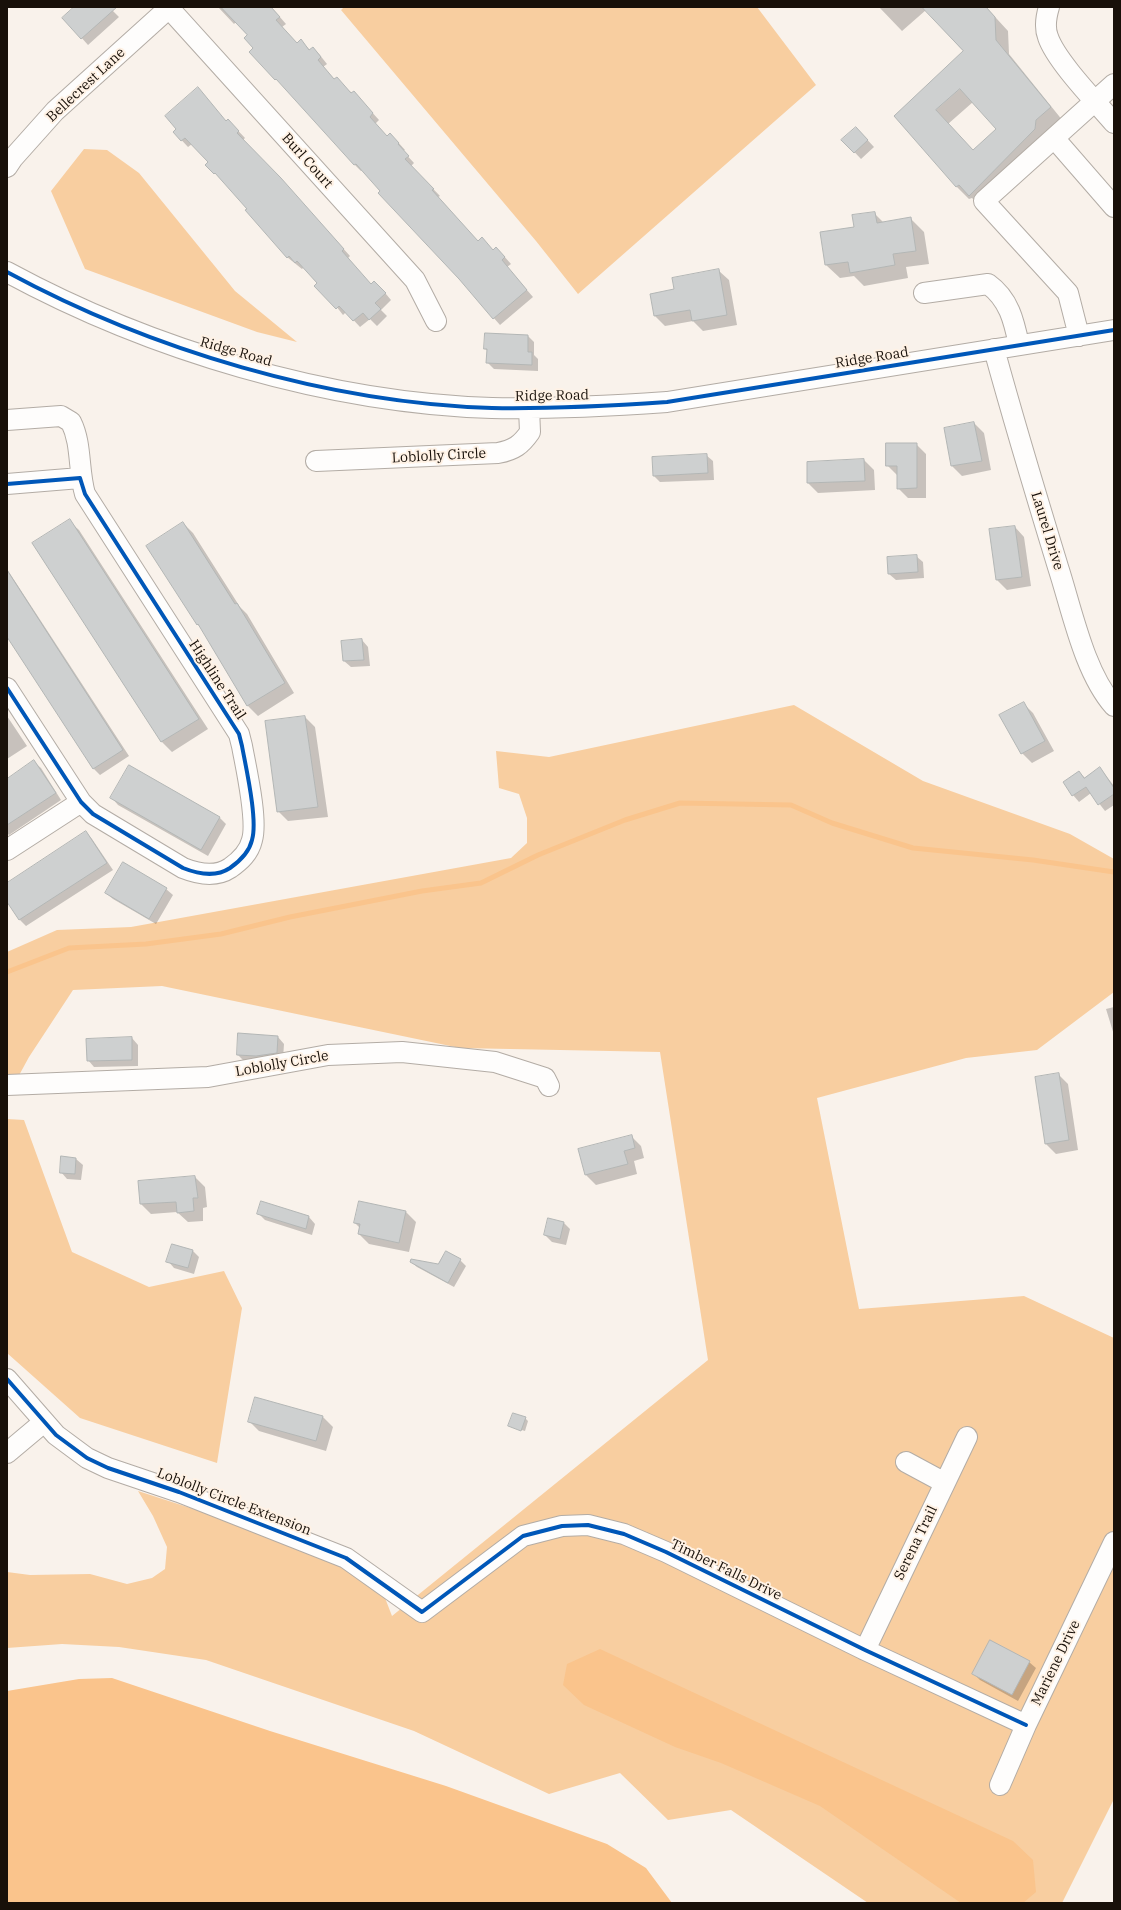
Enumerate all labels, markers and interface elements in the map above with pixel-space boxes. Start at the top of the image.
street label: Bellecrest Lane [43,44,129,126]
street label: Burl Court [278,130,336,192]
street label: Ridge Road [198,334,274,370]
street label: Ridge Road [834,344,910,372]
street label: Ridge Road [515,387,589,405]
street label: Loblolly Circle [391,445,487,467]
street label: Laurel Drive [1027,490,1067,572]
street label: Highline Trail [185,637,249,723]
street label: Loblolly Circle [234,1048,330,1080]
street label: Loblolly Circle Extension [154,1465,314,1539]
street label: Serena Trail [891,1503,941,1583]
street label: Timber Falls Drive [667,1536,785,1604]
street label: Mariene Drive [1028,1618,1084,1708]

